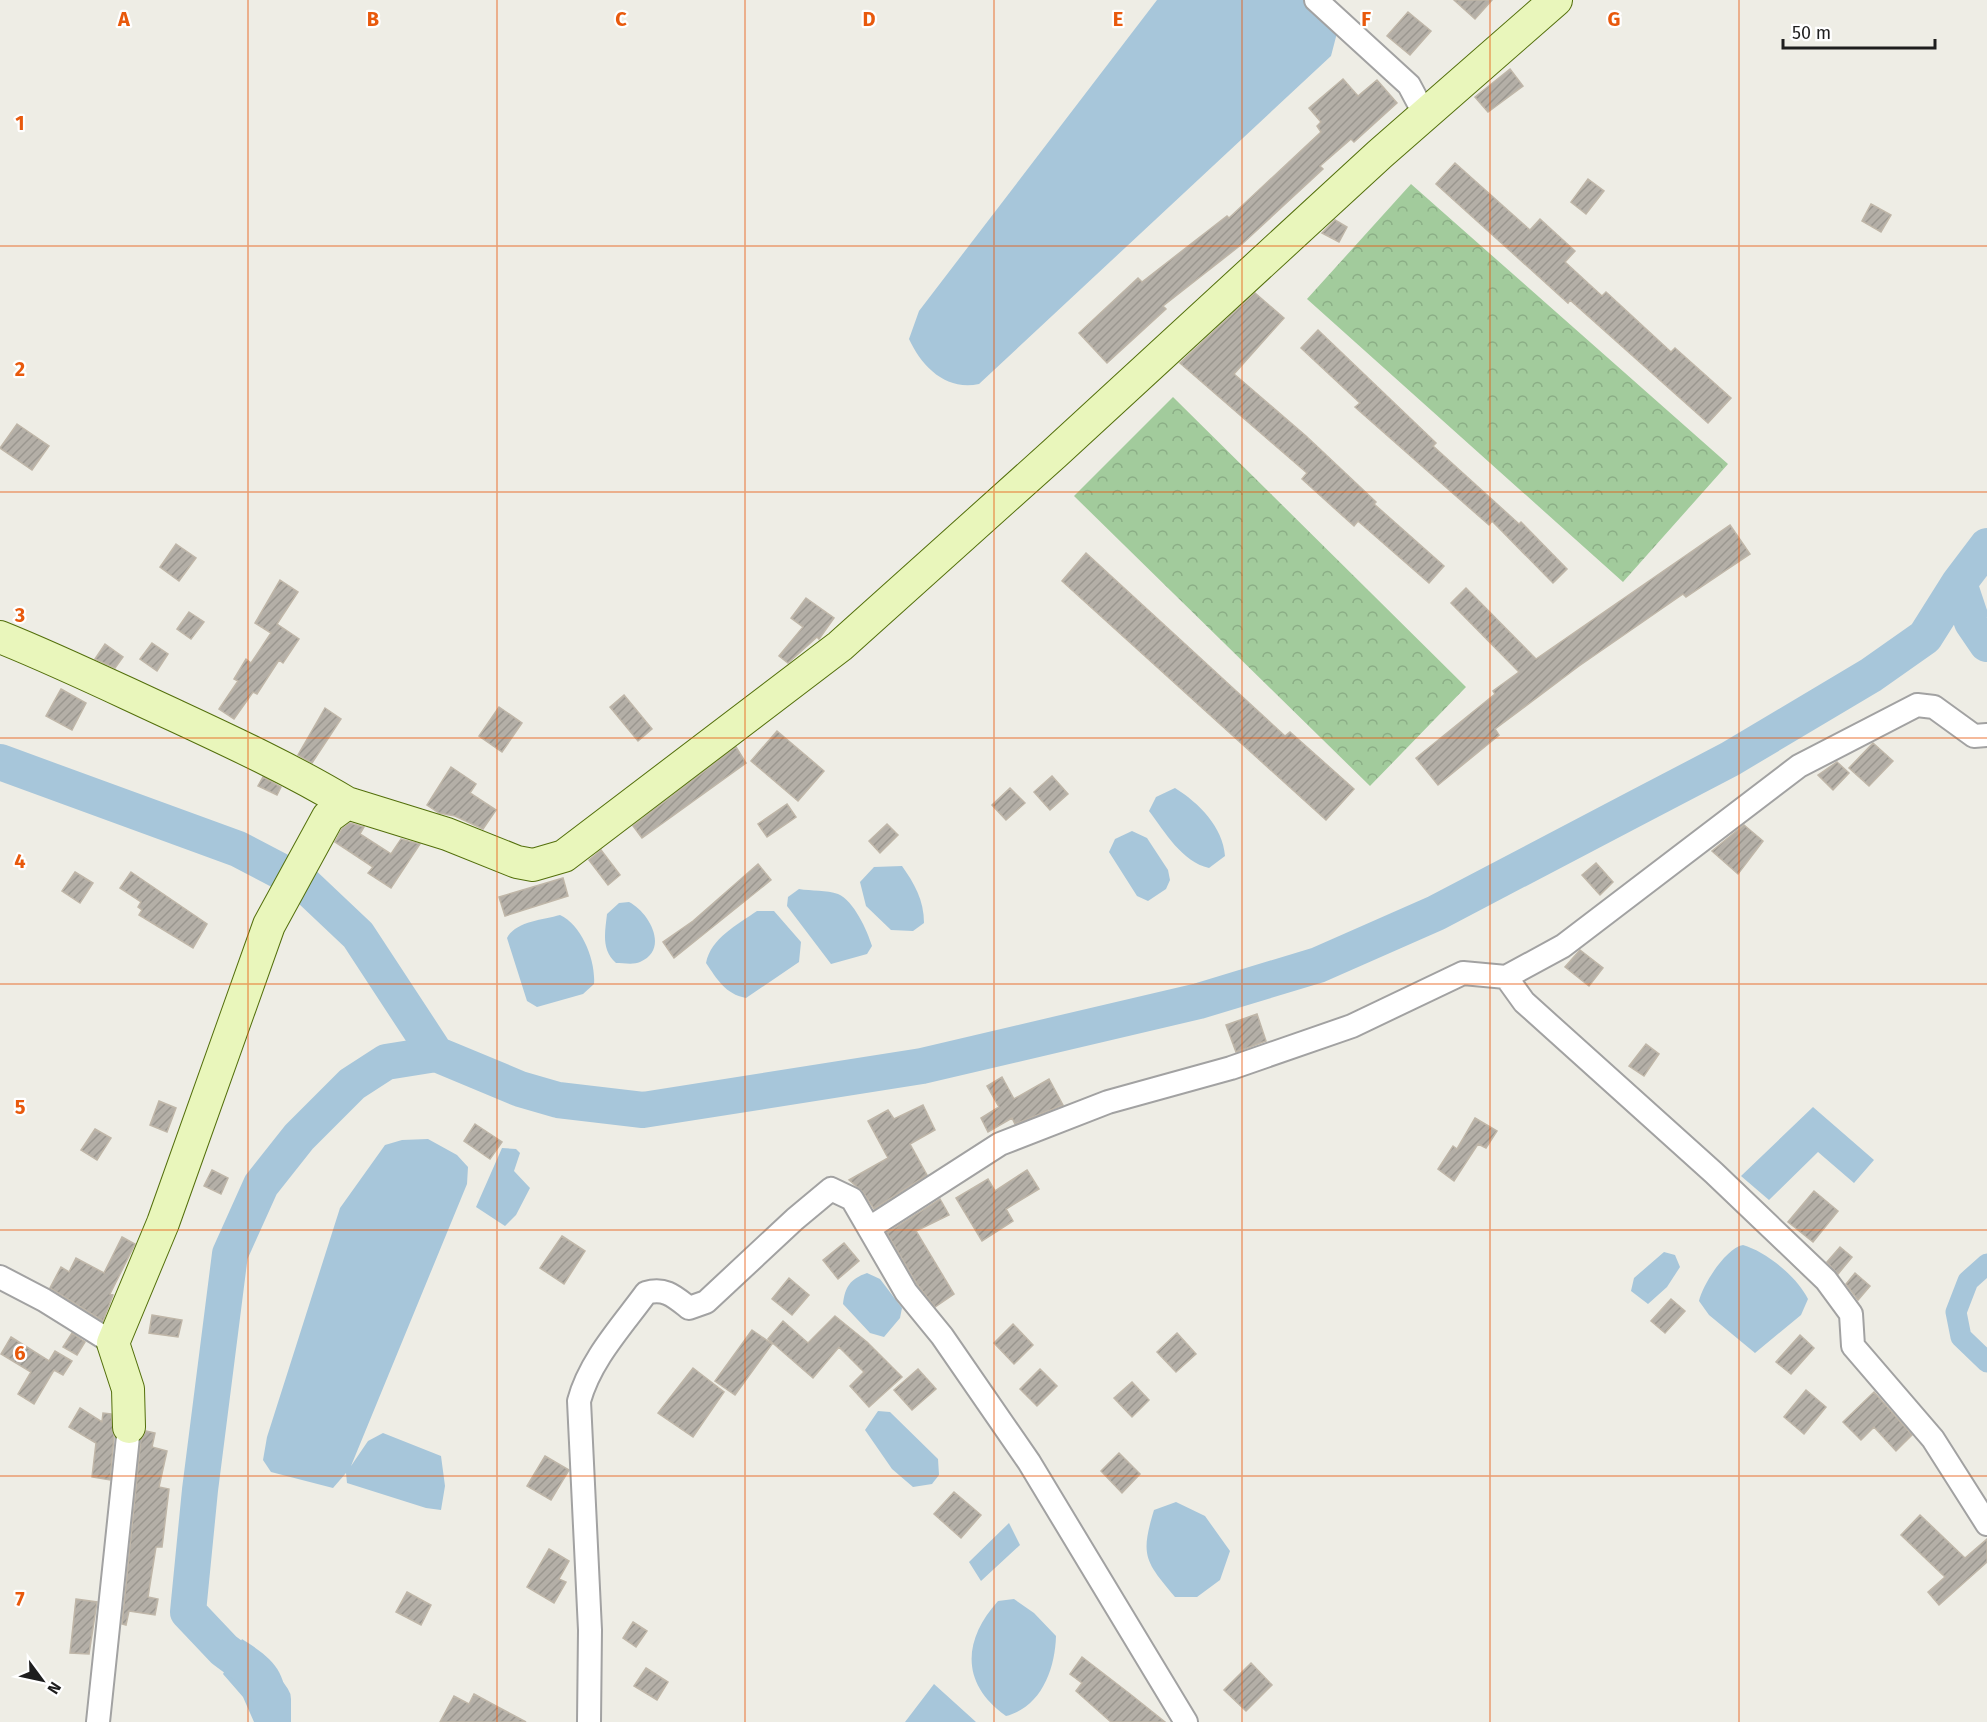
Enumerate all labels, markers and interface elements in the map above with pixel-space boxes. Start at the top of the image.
text: A [117,7,131,31]
text: B [367,7,379,31]
text: C [615,7,627,31]
text: D [862,7,876,31]
text: E [1113,7,1123,31]
text: F [1361,7,1371,31]
text: G [1608,7,1620,31]
scale bar [1783,12,1934,50]
text: 50 m [1792,22,1831,44]
text: 1 [15,111,25,135]
text: 2 [15,357,25,381]
text: 3 [14,603,25,627]
text: 4 [14,849,26,873]
text: 5 [15,1095,26,1119]
text: 6 [14,1341,26,1365]
text: 7 [15,1587,25,1611]
north arrow [12,1650,72,1710]
text: N [43,1678,65,1698]

